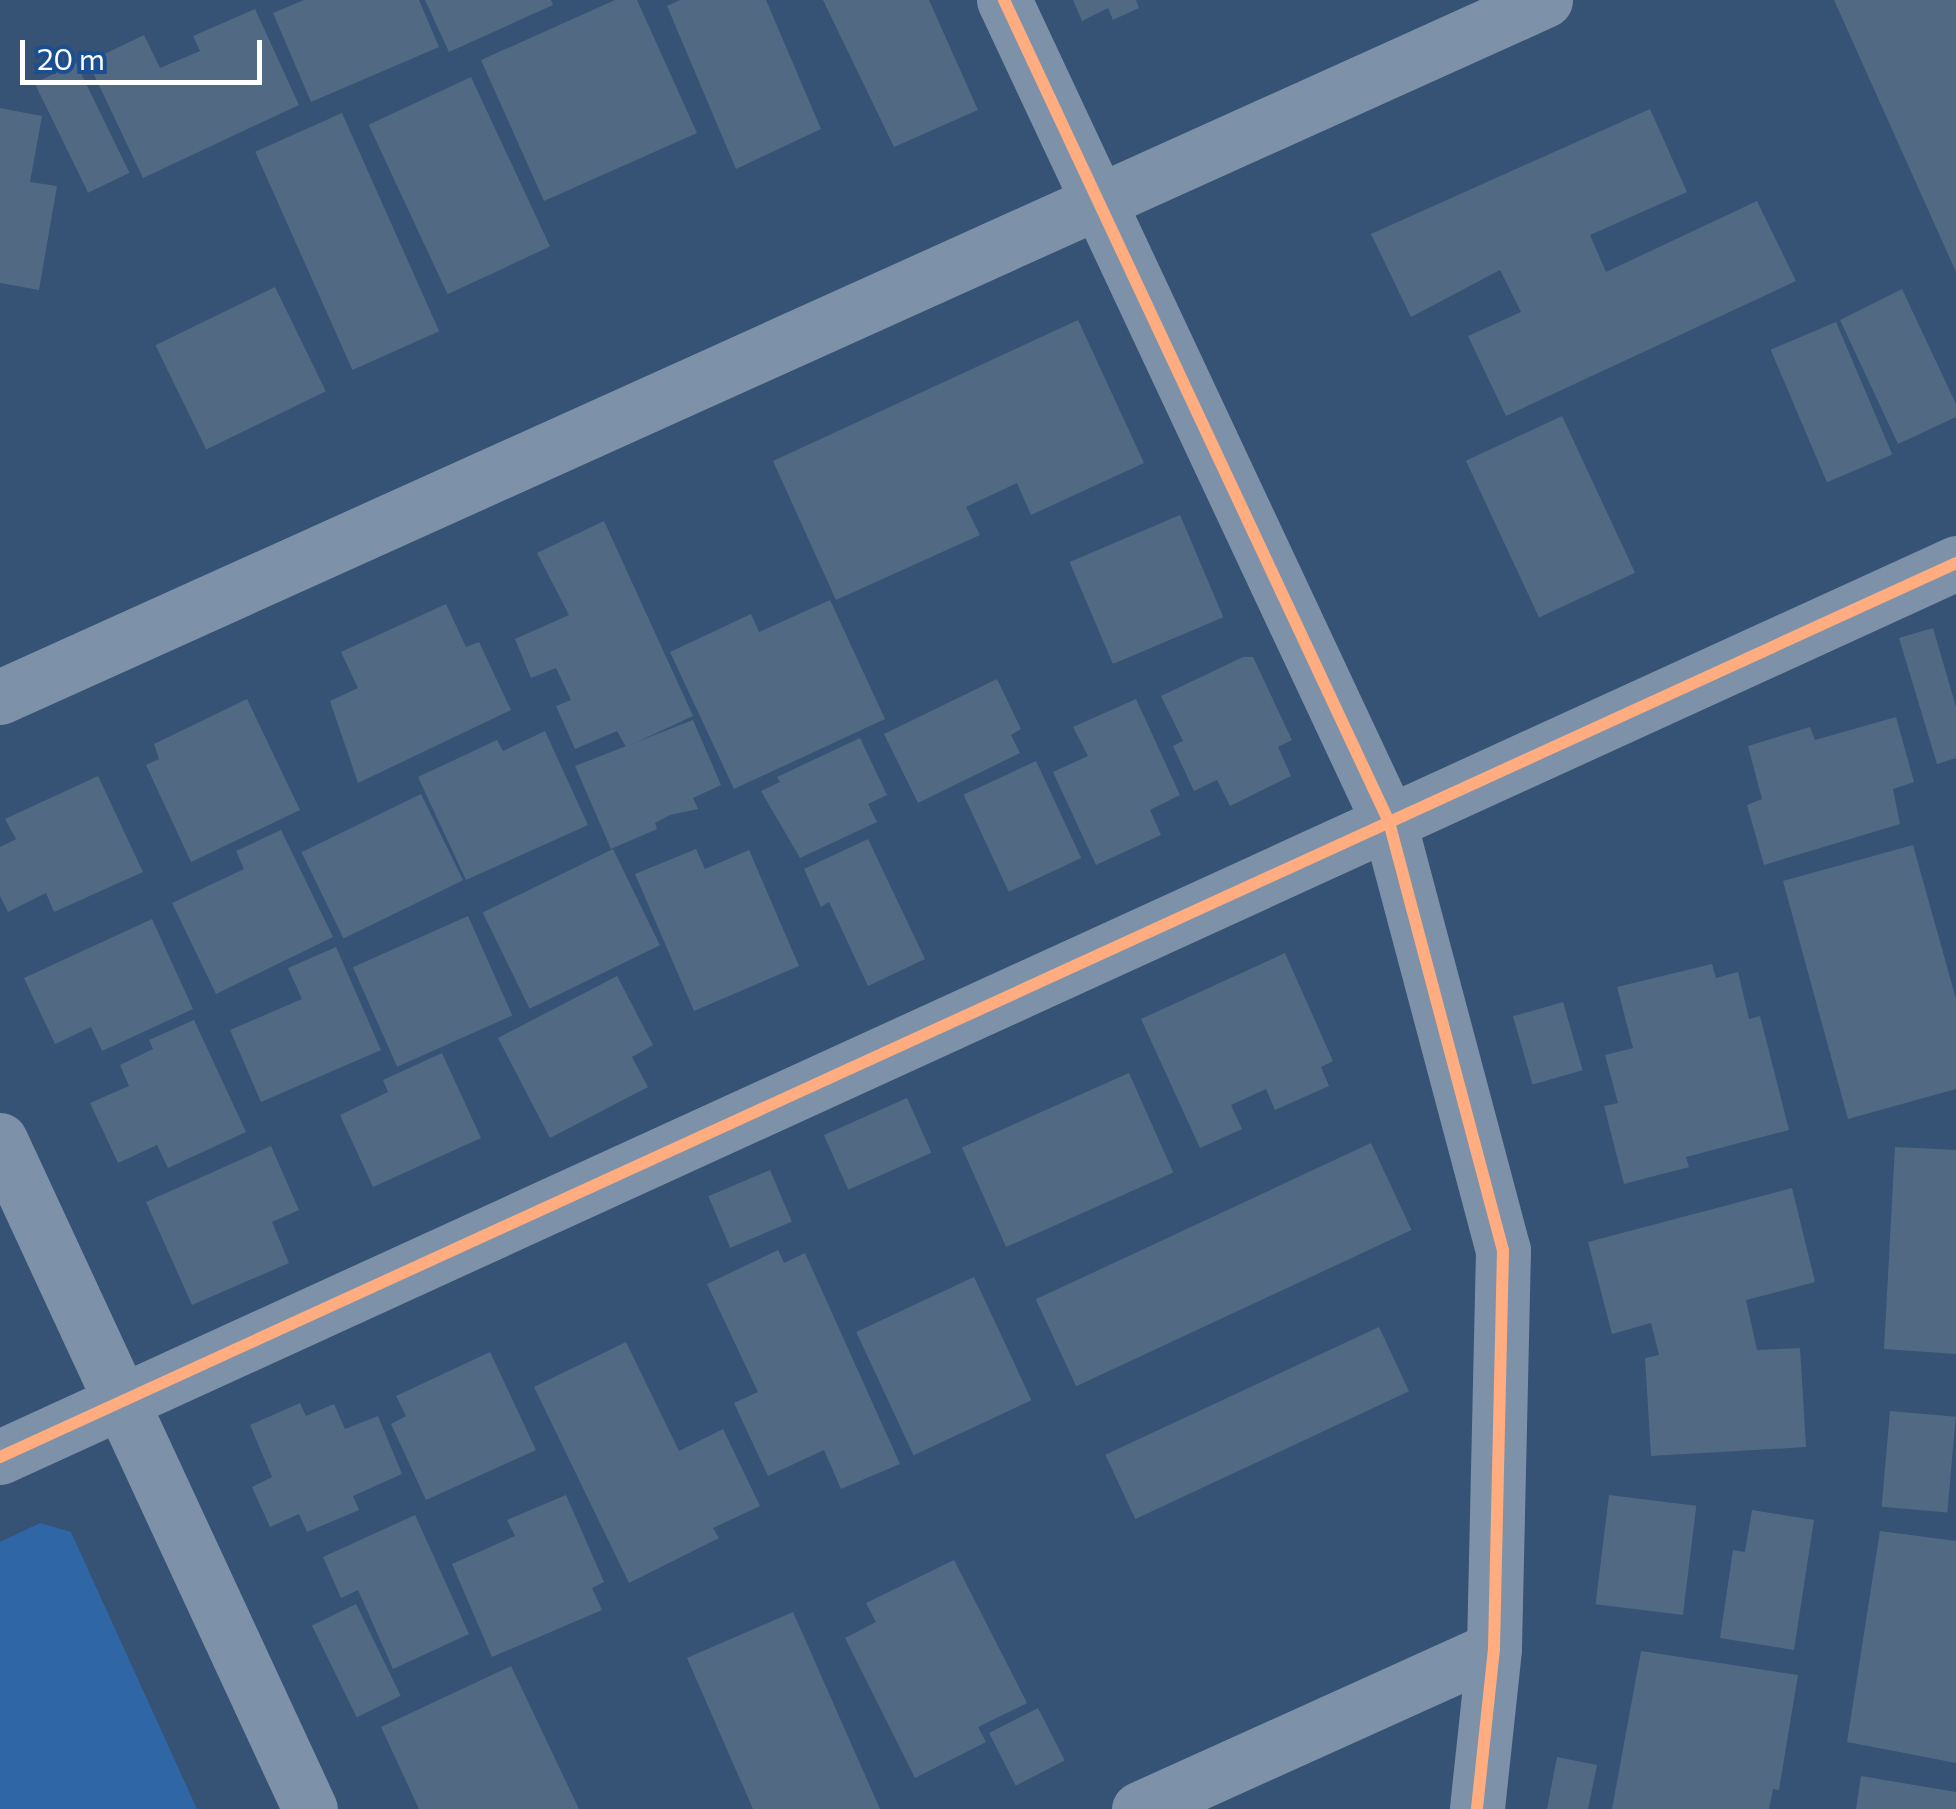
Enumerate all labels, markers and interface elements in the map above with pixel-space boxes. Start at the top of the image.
scale bar [25,20,268,82]
text: 20 m [37,39,105,76]

